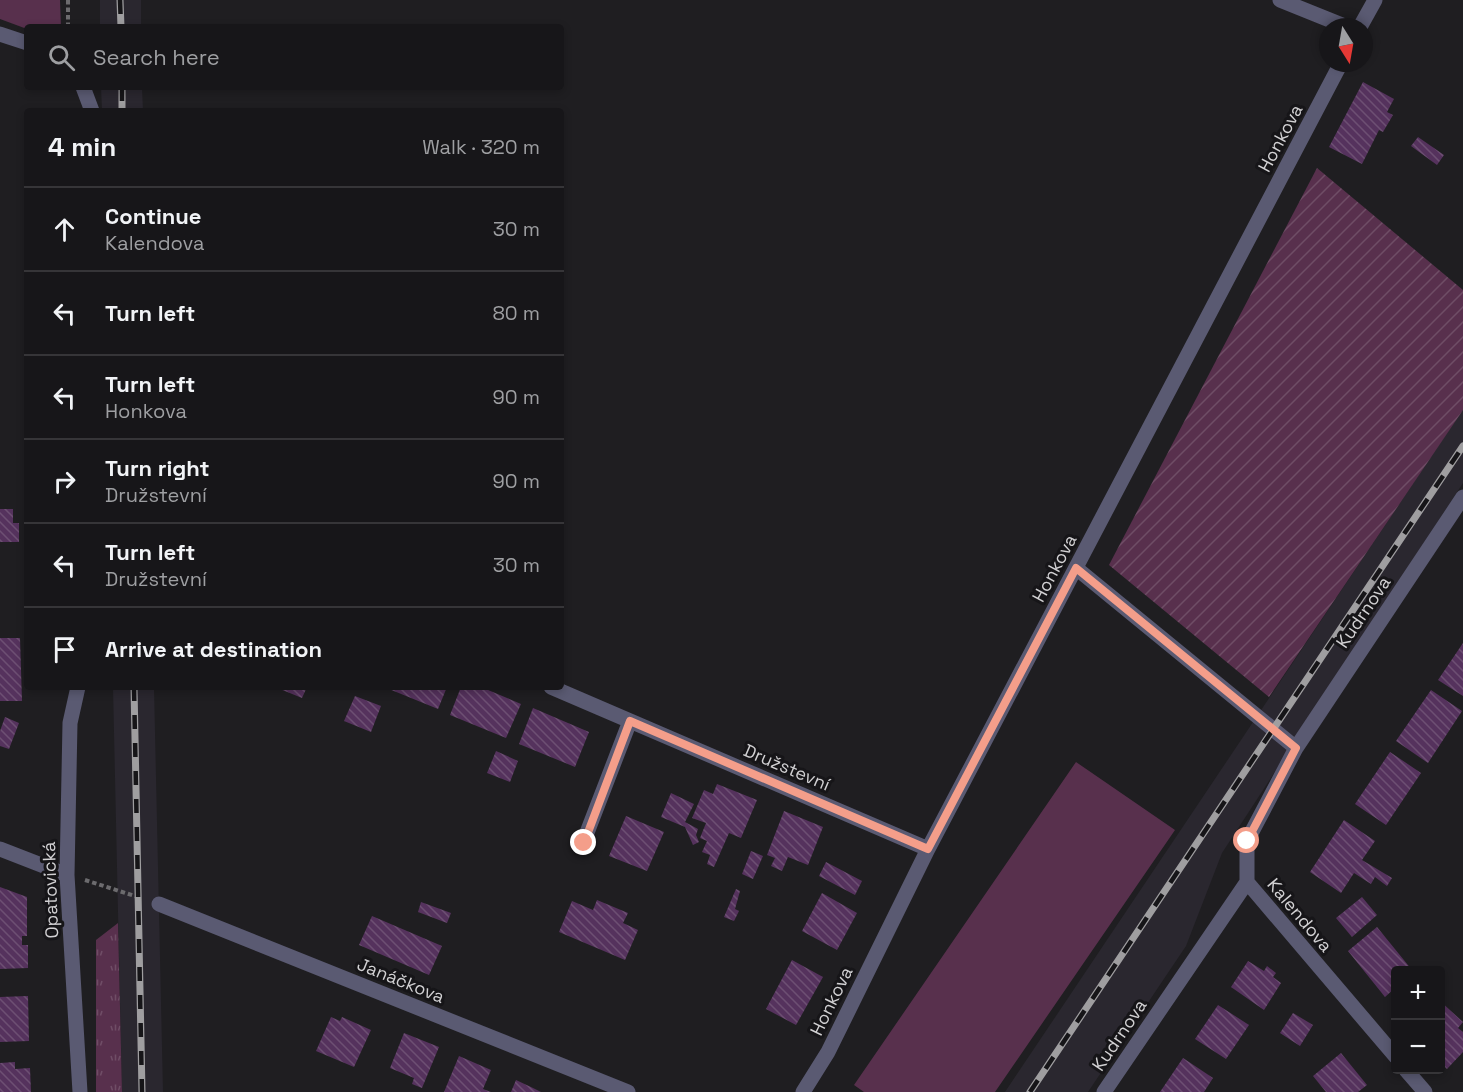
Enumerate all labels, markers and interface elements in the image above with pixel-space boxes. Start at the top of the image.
north arrow [1319,18,1373,72]
search box [24,24,564,90]
icon: search [45,41,78,74]
text: Search here [93,43,220,71]
street label: Honkova [1253,100,1307,176]
text: 4 min [48,130,116,164]
text: Walk · 320 m [422,134,540,160]
text: Continue [105,202,201,230]
icon: ahead [48,213,81,246]
text: 30 m [493,216,540,242]
text: Kalendova [105,230,205,256]
icon: left [48,297,81,330]
text: Turn left [105,299,195,327]
text: 80 m [492,300,540,326]
text: Turn left [105,370,195,398]
icon: left [48,381,81,414]
text: 90 m [493,384,540,410]
text: Honkova [105,398,187,424]
text: Turn right [105,454,210,482]
icon: right [48,465,81,498]
text: 90 m [493,468,540,494]
text: Družstevní [105,482,207,508]
street label: Honkova [1027,530,1081,606]
text: Turn left [105,538,195,566]
icon: left [48,549,81,582]
text: 30 m [493,552,540,578]
text: Družstevní [105,566,207,592]
street label: Kudrnova [1331,572,1395,652]
icon: arrive [48,633,81,666]
text: Arrive at destination [105,635,322,663]
street label: Družstevní [740,738,834,796]
route start [1233,827,1259,853]
route end [570,829,596,855]
street label: Opatovická [37,841,63,939]
street label: Kalendova [1262,873,1338,957]
street label: Janáčkova [354,952,448,1008]
street label: Honkova [805,963,857,1039]
map controls [1391,966,1445,1074]
button: + [1391,966,1445,1020]
street label: Kudrnova [1087,995,1151,1075]
button: − [1391,1020,1445,1074]

